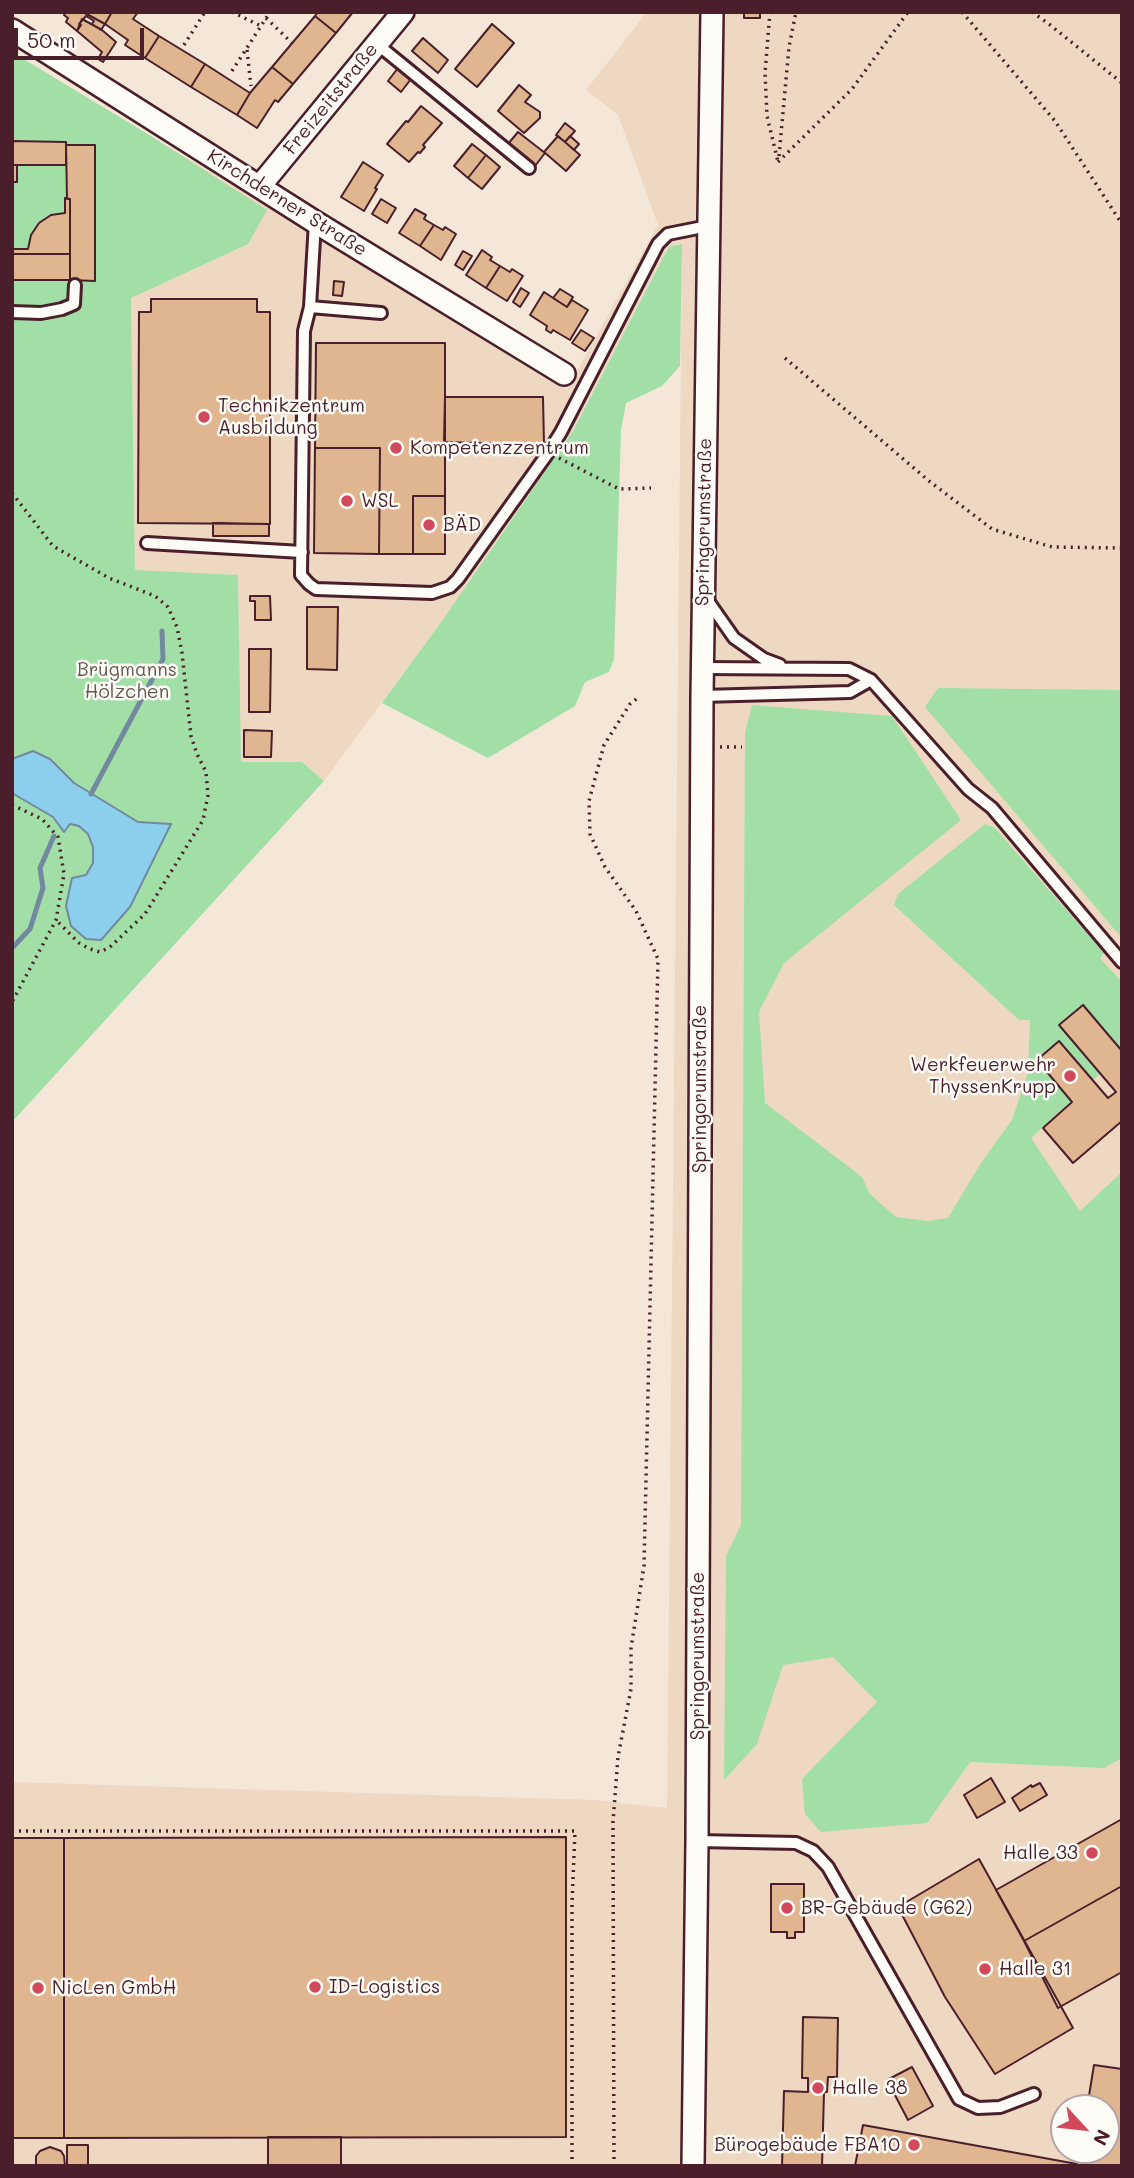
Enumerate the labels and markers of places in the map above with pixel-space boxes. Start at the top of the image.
place label: Technikzentrum Ausbildung [218,395,365,439]
marker: Technikzentrum Ausbildung [196,409,212,425]
place label: Kompetenzzentrum [410,437,589,459]
marker: Kompetenzzentrum [388,440,404,456]
place label: WSL [361,490,398,512]
marker: WSL [339,493,355,509]
place label: BÄD [443,514,481,536]
marker: BÄD [421,517,437,533]
place label: Werkfeuerwehr ThyssenKrupp [910,1054,1056,1098]
marker: Werkfeuerwehr ThyssenKrupp [1062,1068,1078,1084]
place label: Halle 33 [1003,1842,1078,1864]
marker: Halle 33 [1084,1845,1100,1861]
place label: BR-Gebäude (G62) [801,1897,972,1919]
marker: BR-Gebäude (G62) [779,1900,795,1916]
place label: Halle 31 [999,1958,1071,1980]
marker: Halle 31 [977,1961,993,1977]
place label: ID-Logistics [329,1976,440,1998]
place label: NicLen GmbH [52,1977,176,1999]
marker: ID-Logistics [307,1979,323,1995]
marker: NicLen GmbH [30,1980,46,1996]
place label: Halle 38 [832,2077,907,2099]
marker: Halle 38 [810,2080,826,2096]
place label: Bürogebäude FBA10 [714,2134,900,2156]
marker: Bürogebäude FBA10 [906,2137,922,2153]

